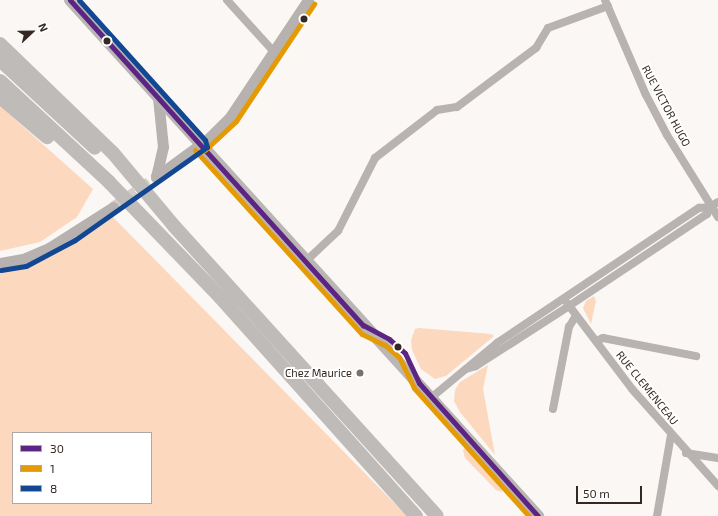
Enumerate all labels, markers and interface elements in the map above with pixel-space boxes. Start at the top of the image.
north arrow [12,12,52,52]
unlabelled marker [299,14,309,24]
text: N [36,21,51,33]
unlabelled marker [102,36,112,46]
street label: RUE VICTOR HUGO [639,63,693,149]
unlabelled marker [393,342,403,352]
street label: RUE CLEMENCEAU [613,349,681,427]
place label: Chez Maurice [285,366,352,380]
marker: Chez Maurice [355,368,365,378]
legend [12,432,152,504]
text: 30 [50,441,64,455]
text: 1 [50,461,55,475]
scale bar [578,478,644,504]
text: 8 [50,481,57,495]
text: 50 m [583,486,610,500]

